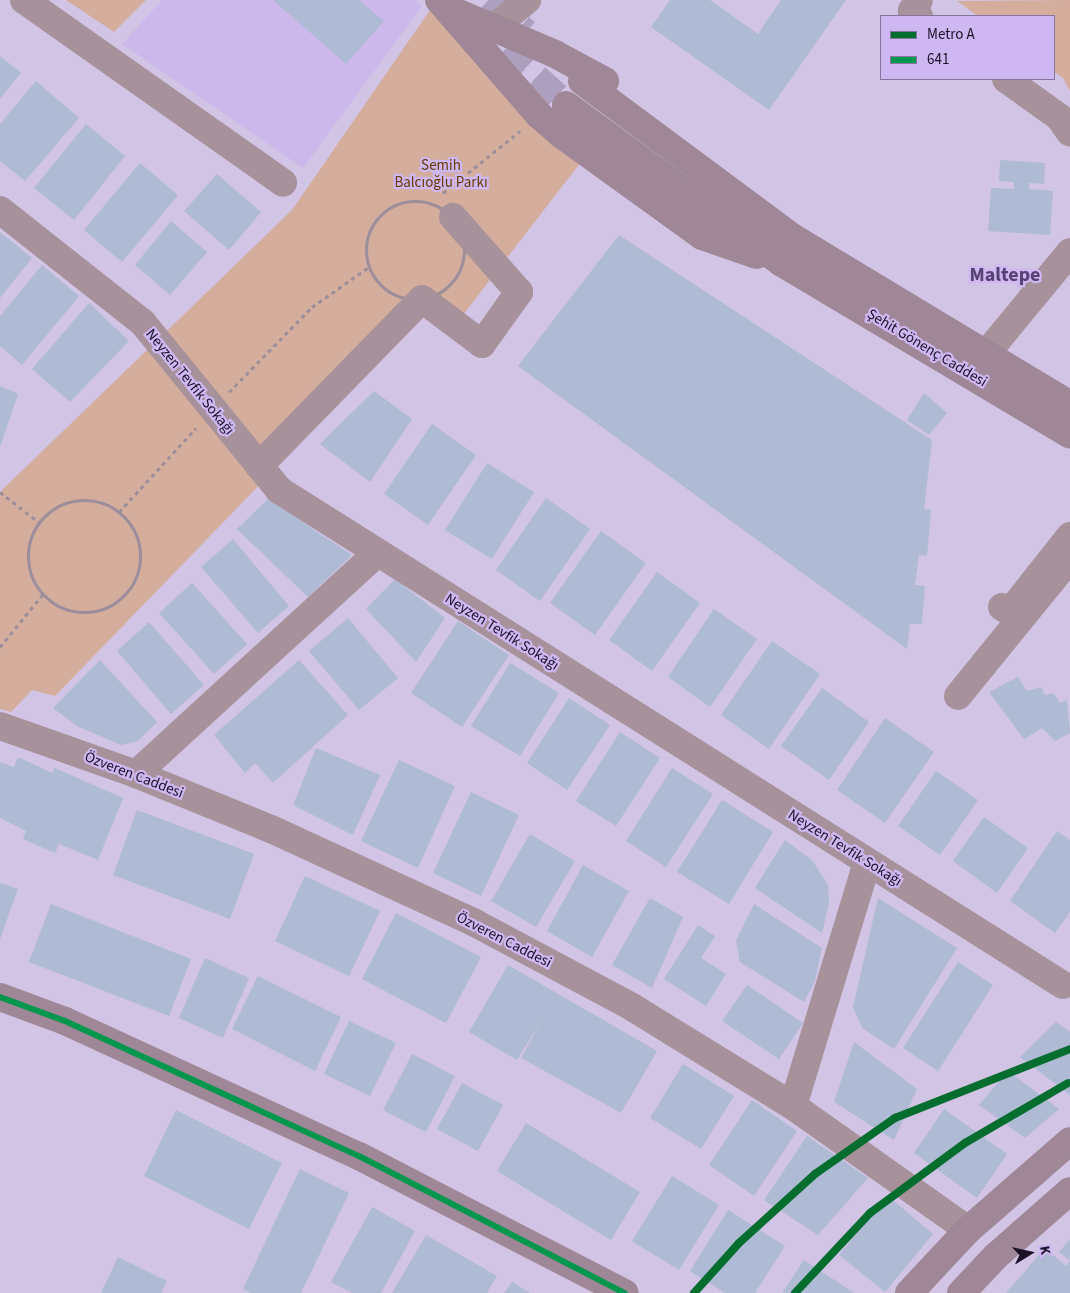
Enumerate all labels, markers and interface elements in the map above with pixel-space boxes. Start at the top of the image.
legend [880,15,1055,80]
text: Metro A [927,24,975,45]
text: 641 [927,49,949,70]
park label: Semih Balcıoğlu Parkı [394,156,488,191]
district label: Maltepe [970,263,1040,287]
street label: Şehit Gönenç Caddesi [864,305,990,391]
street label: Neyzen Tevfik Sokağı [142,325,238,439]
street label: Neyzen Tevfik Sokağı [442,590,562,674]
street label: Özveren Caddesi [82,748,186,802]
street label: Neyzen Tevfik Sokağı [785,806,905,890]
street label: Özveren Caddesi [453,908,555,972]
north arrow [1005,1228,1055,1278]
text: K [1034,1244,1055,1256]

